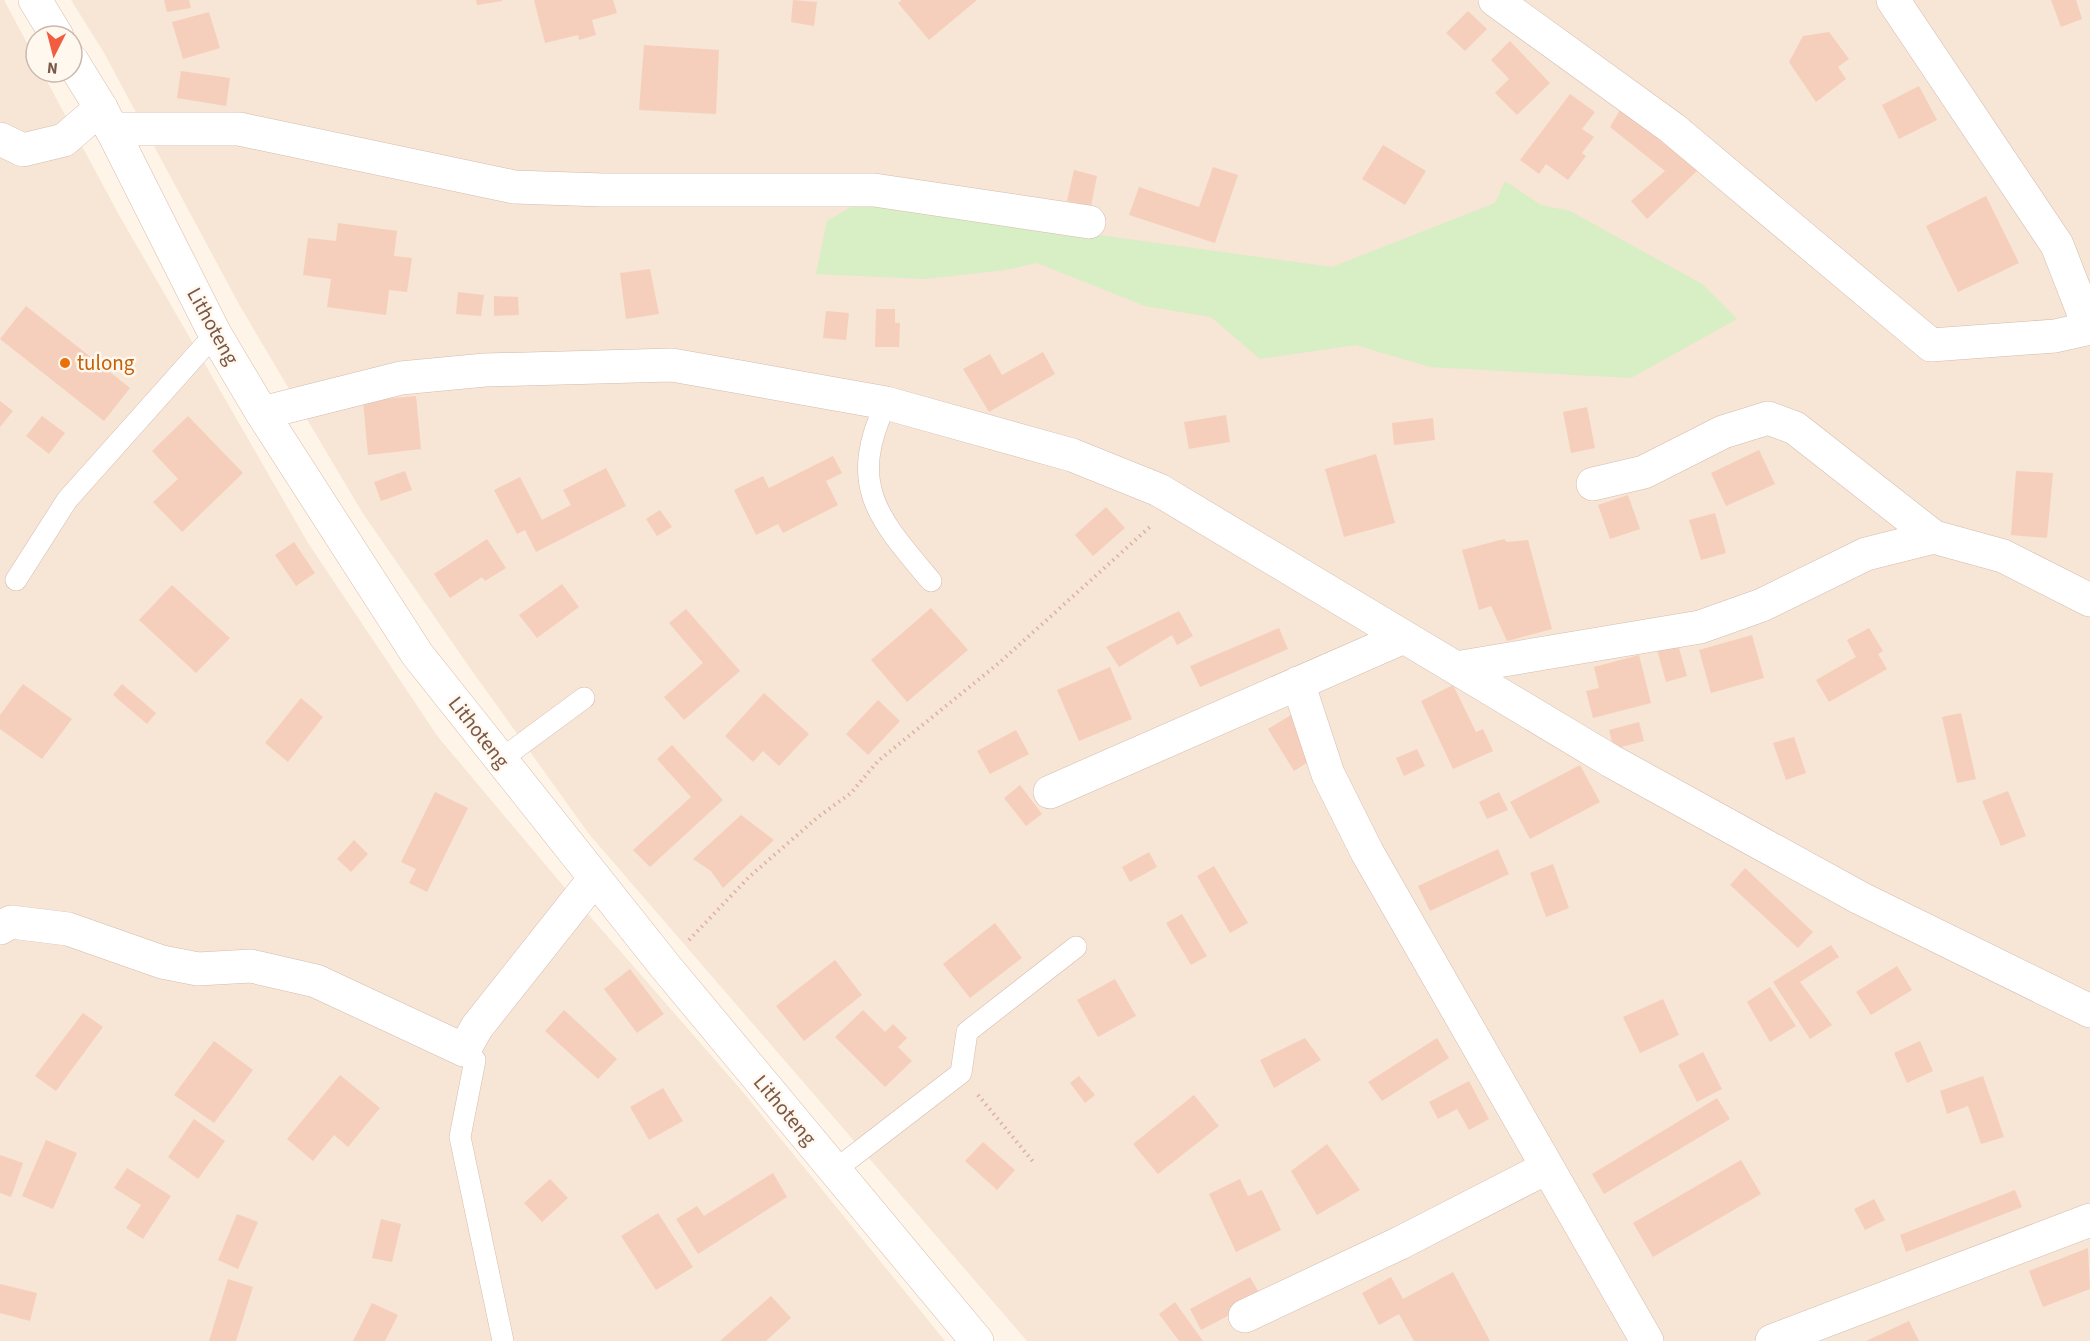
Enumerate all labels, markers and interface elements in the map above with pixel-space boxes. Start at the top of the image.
north arrow [24,24,84,84]
text: N [46,56,59,79]
street label: Lithoteng [179,282,247,370]
place label: tulong [77,348,135,378]
marker: tulong [58,356,72,370]
street label: Lithoteng [441,690,517,775]
street label: Lithoteng [746,1068,824,1152]

